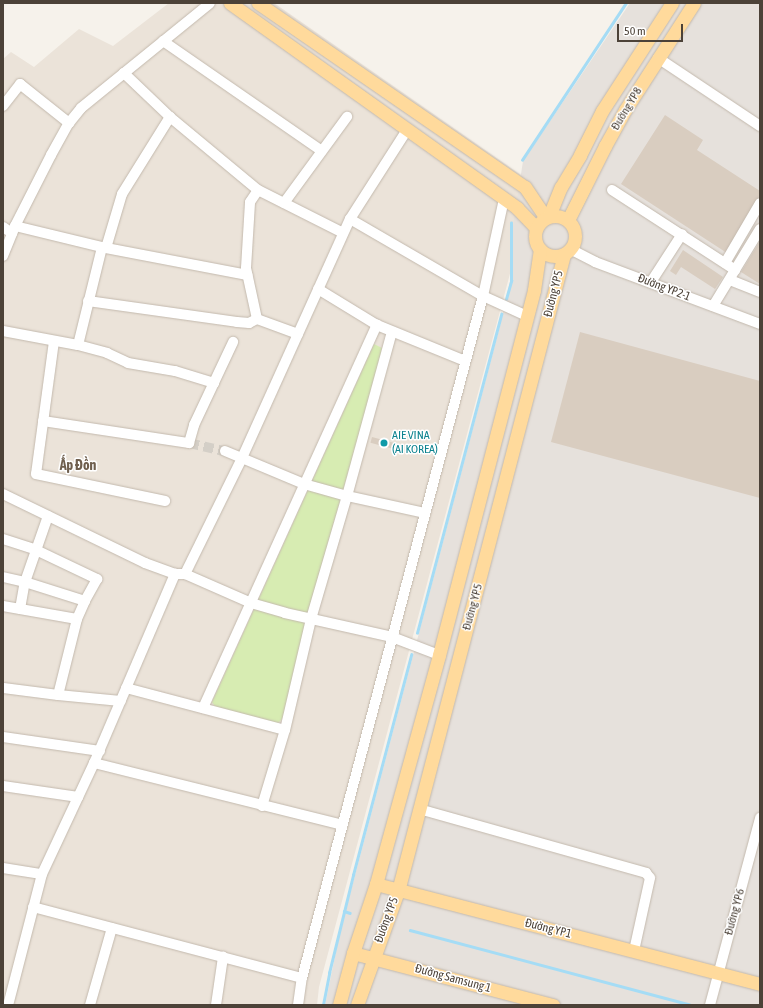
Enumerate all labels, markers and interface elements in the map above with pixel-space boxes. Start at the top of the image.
scale bar [619,16,685,42]
text: 50 m [624,24,646,38]
street label: Đường YP8 [609,85,645,133]
street label: Đường YP5 [541,269,567,319]
street label: Đường YP2-1 [635,271,693,305]
place label: AIE VINA (AI KOREA) [392,429,438,457]
marker: AIE VINA (AI KOREA) [379,438,389,448]
district label: Ấp Đồn [60,457,96,473]
street label: Đường YP5 [460,582,486,632]
street label: Đường YP6 [722,887,748,937]
street label: Đường YP5 [372,895,402,945]
street label: Đường YP1 [523,916,573,942]
street label: Đường Samsung 1 [413,962,493,996]

